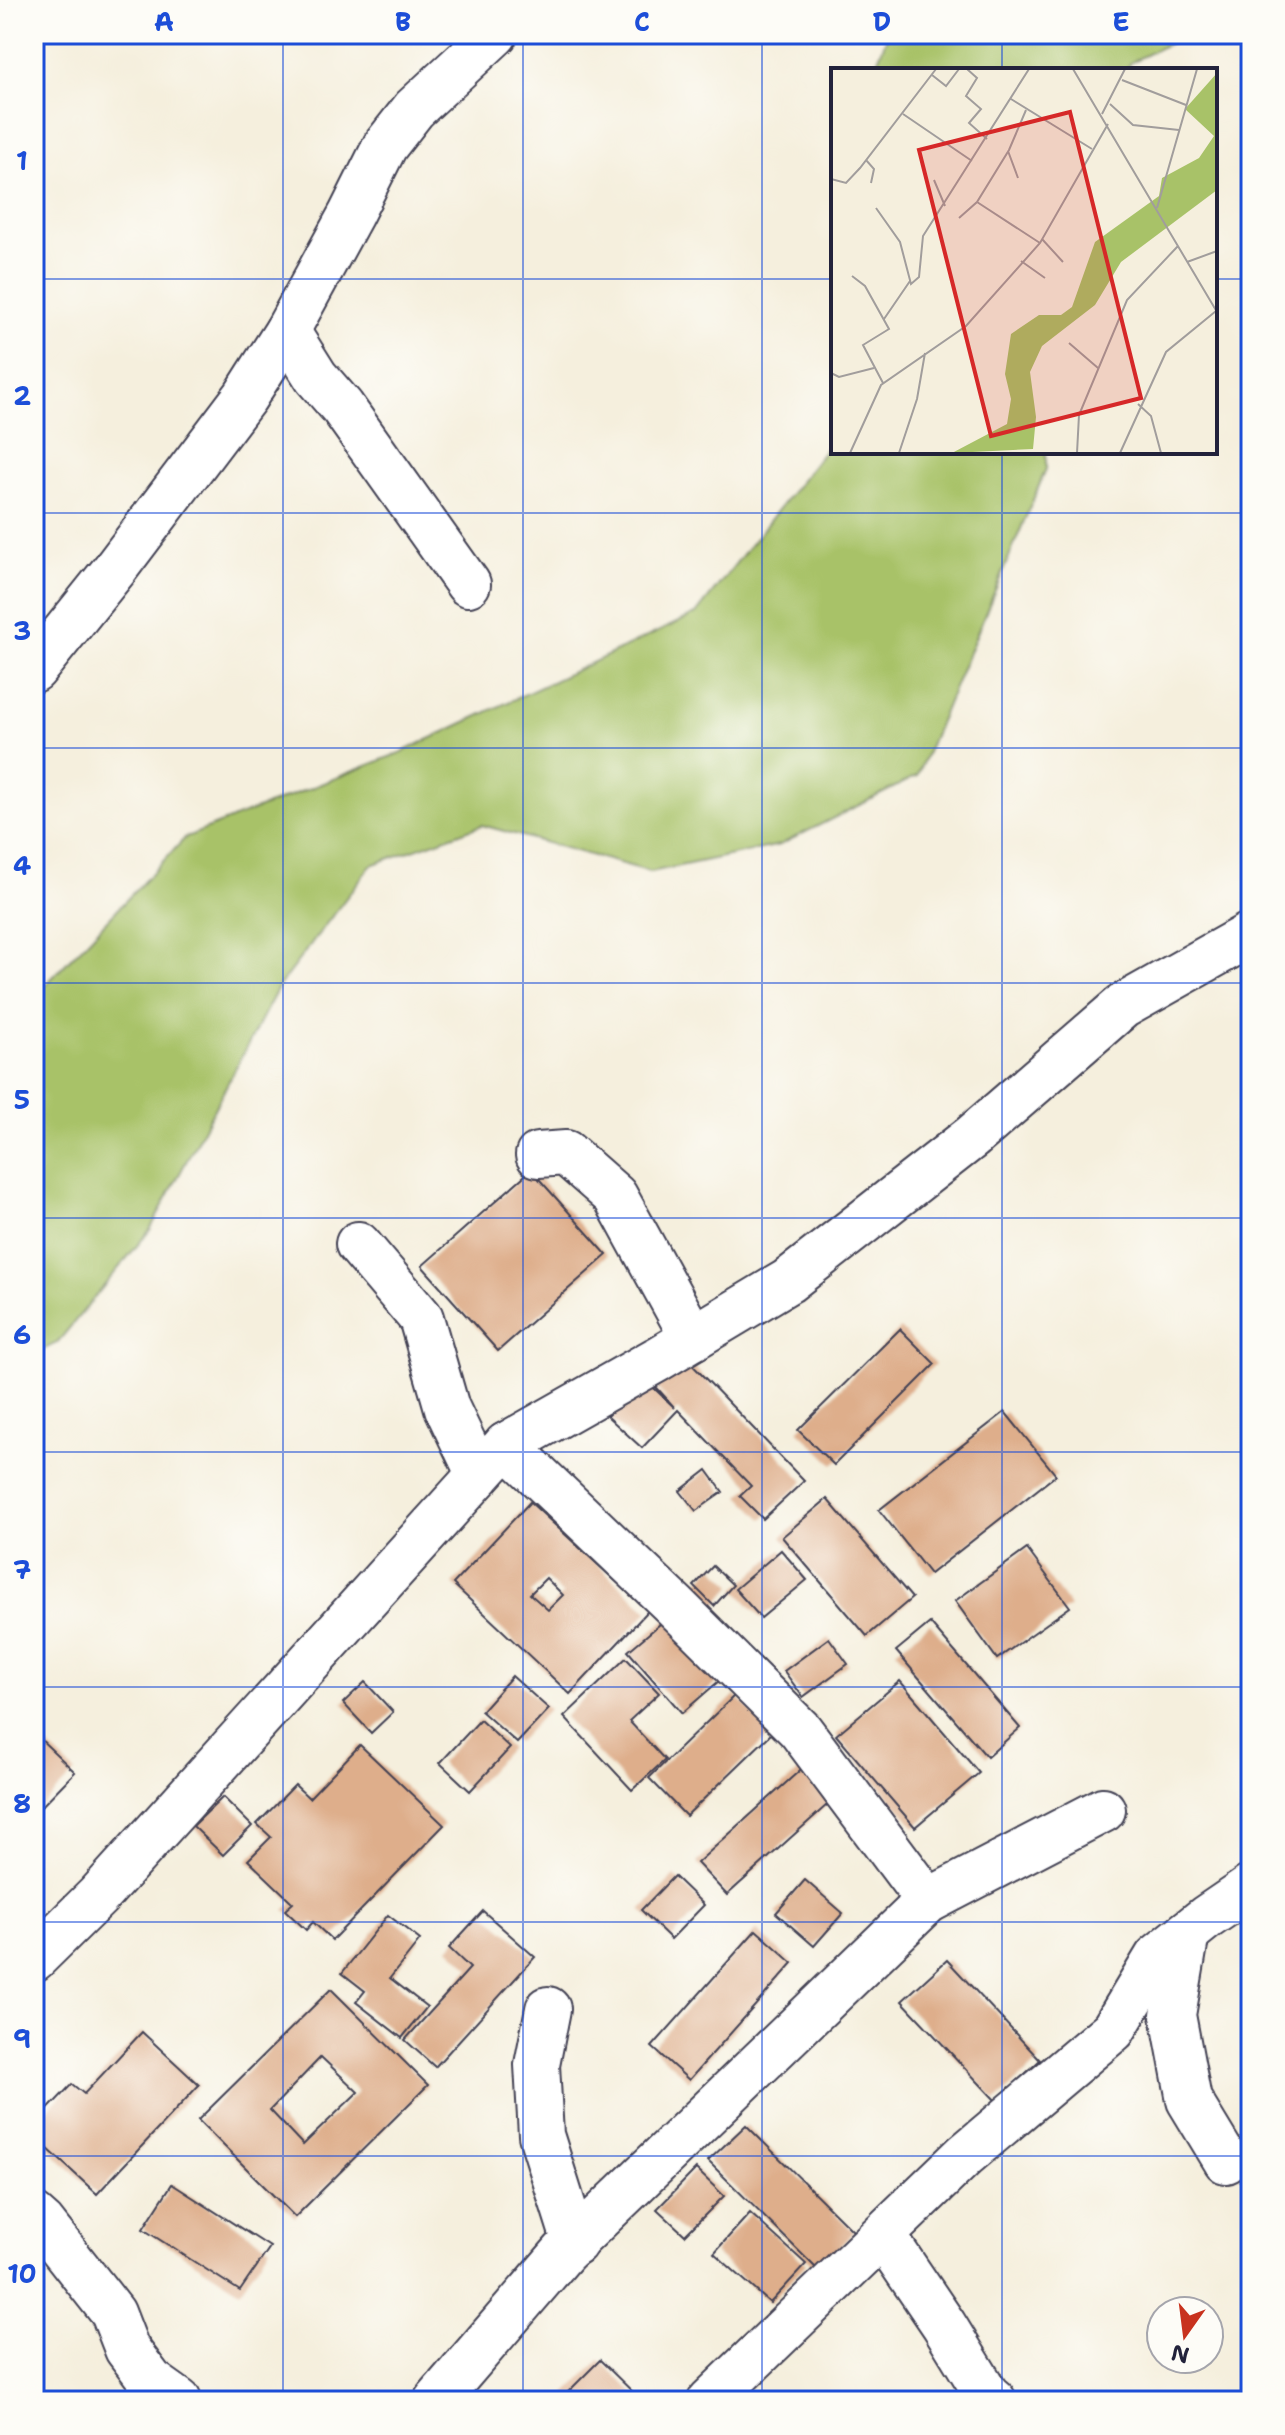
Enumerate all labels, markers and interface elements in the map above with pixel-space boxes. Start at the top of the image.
text: A [154,4,174,39]
text: B [395,4,411,39]
text: C [634,4,650,39]
text: D [873,4,891,39]
text: E [1112,4,1130,39]
inset map [831,68,1217,454]
text: 1 [16,143,28,178]
text: 2 [13,378,31,413]
text: 3 [13,613,31,648]
text: 4 [13,848,31,883]
text: 5 [14,1082,30,1117]
text: 6 [13,1317,31,1352]
text: 7 [13,1552,31,1587]
text: 8 [13,1786,31,1821]
text: 9 [13,2021,31,2056]
text: 10 [7,2256,37,2291]
north arrow [1145,2295,1225,2375]
text: N [1168,2338,1192,2370]

